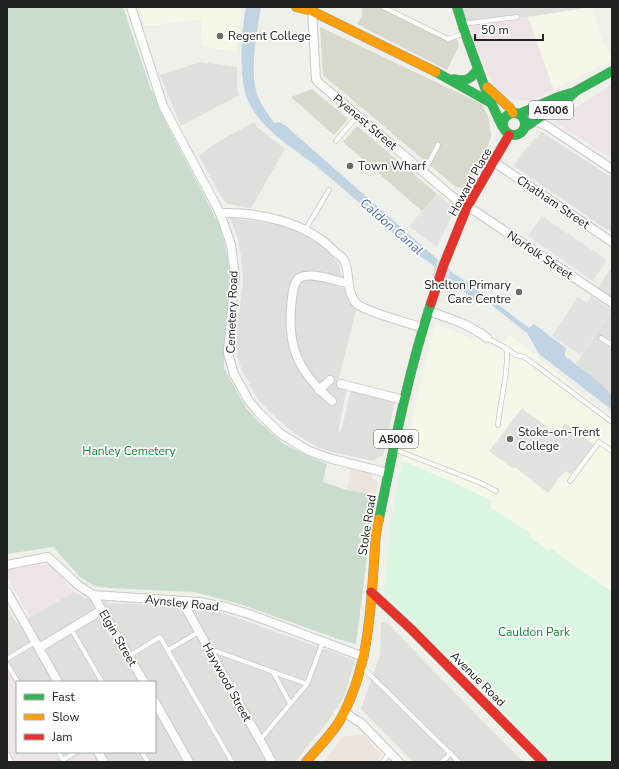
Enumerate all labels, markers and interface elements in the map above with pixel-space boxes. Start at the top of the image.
scale bar [475,16,543,42]
text: 50 m [481,22,509,38]
place label: Regent College [228,28,311,44]
marker: Regent College [215,31,225,41]
street label: Pyenest Street [330,90,401,154]
road number: A5006 [529,101,573,119]
street label: Howard Place [445,145,495,219]
place label: Town Wharf [358,158,427,174]
marker: Town Wharf [345,161,355,171]
street label: Chatham Street [513,172,593,233]
water label: Caldon Canal [356,194,427,259]
street label: Norfolk Street [504,227,577,283]
street label: Cemetery Road [223,270,241,354]
place label: Shelton Primary Care Centre [424,277,512,307]
marker: Shelton Primary Care Centre [514,287,524,297]
place label: Stoke-on-Trent College [518,424,601,454]
road number: A5006 [374,430,418,448]
marker: Stoke-on-Trent College [505,434,515,444]
park label: Hanley Cemetery [82,443,177,459]
street label: Stoke Road [354,493,380,557]
street label: Aynsley Road [144,591,220,615]
street label: Elgin Street [95,607,141,670]
park label: Cauldon Park [498,624,571,640]
street label: Haywood Street [199,640,256,725]
street label: Avenue Road [447,648,509,710]
legend [16,681,156,753]
text: Fast [52,689,75,705]
text: Slow [52,709,80,725]
text: Jam [51,729,73,745]

